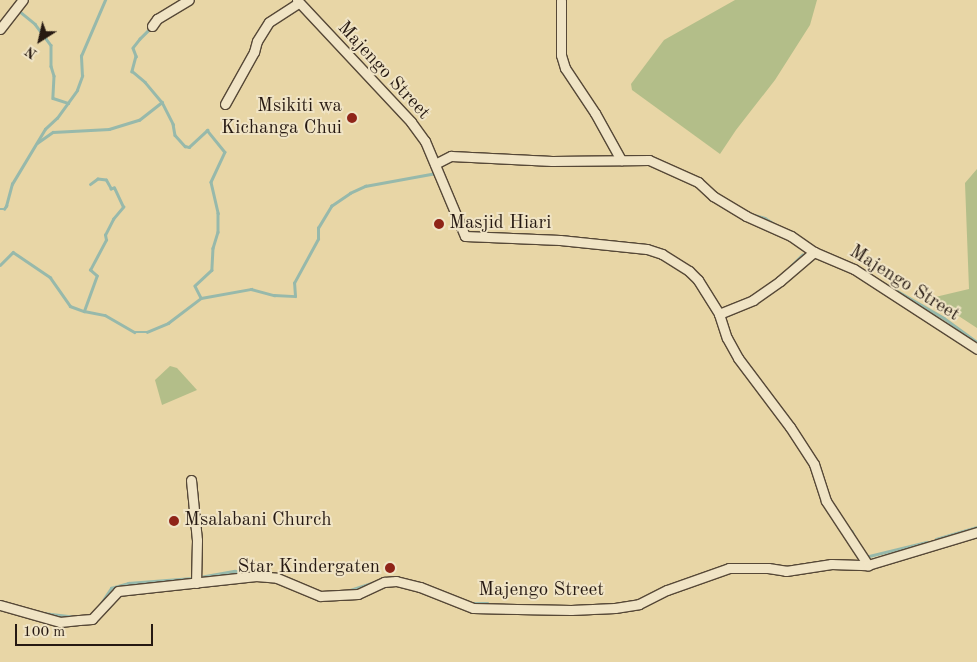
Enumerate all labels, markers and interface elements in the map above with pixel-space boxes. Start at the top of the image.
north arrow [15,15,65,65]
street label: Majengo Street [332,17,434,125]
text: N [23,43,40,61]
place label: Msikiti wa Kichanga Chui [221,96,342,140]
marker: Msikiti wa Kichanga Chui [346,112,358,124]
place label: Masjid Hiari [449,213,551,235]
marker: Masjid Hiari [433,218,445,230]
street label: Majengo Street [845,241,963,327]
place label: Msalabani Church [184,510,332,532]
marker: Msalabani Church [168,515,180,527]
place label: Star Kindergaten [238,557,380,579]
marker: Star Kindergaten [384,562,396,574]
street label: Majengo Street [478,580,604,602]
scale bar [18,614,155,646]
text: 100 m [23,625,65,640]

